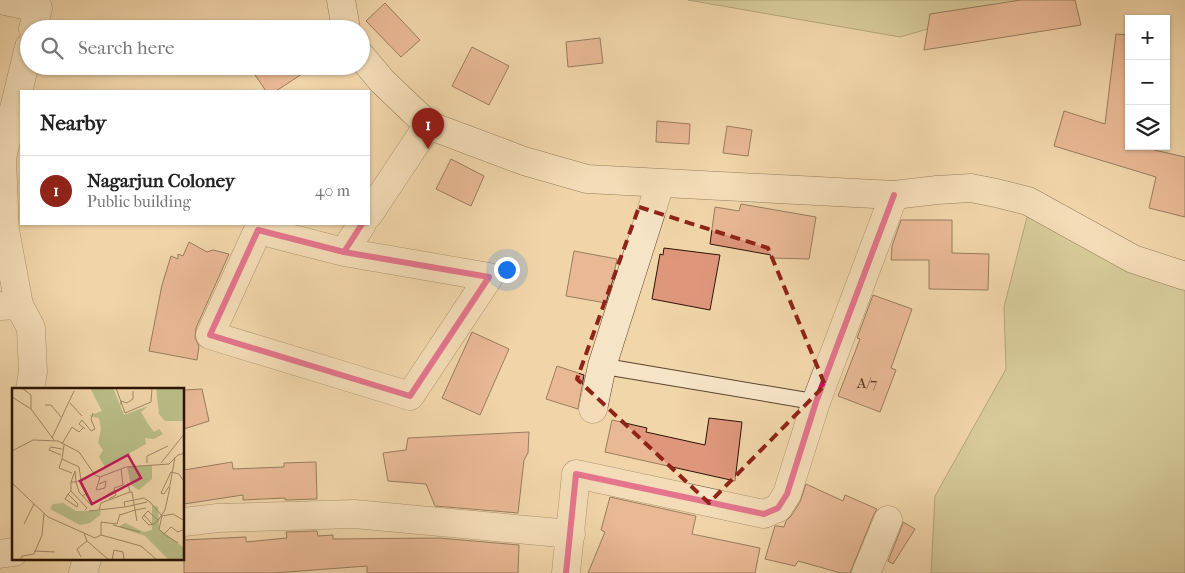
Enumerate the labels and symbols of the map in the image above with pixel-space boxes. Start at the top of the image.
pin: 1 [412,108,444,149]
your location [494,257,520,283]
house number: A/7 [856,374,877,392]
inset map [12,388,185,560]

